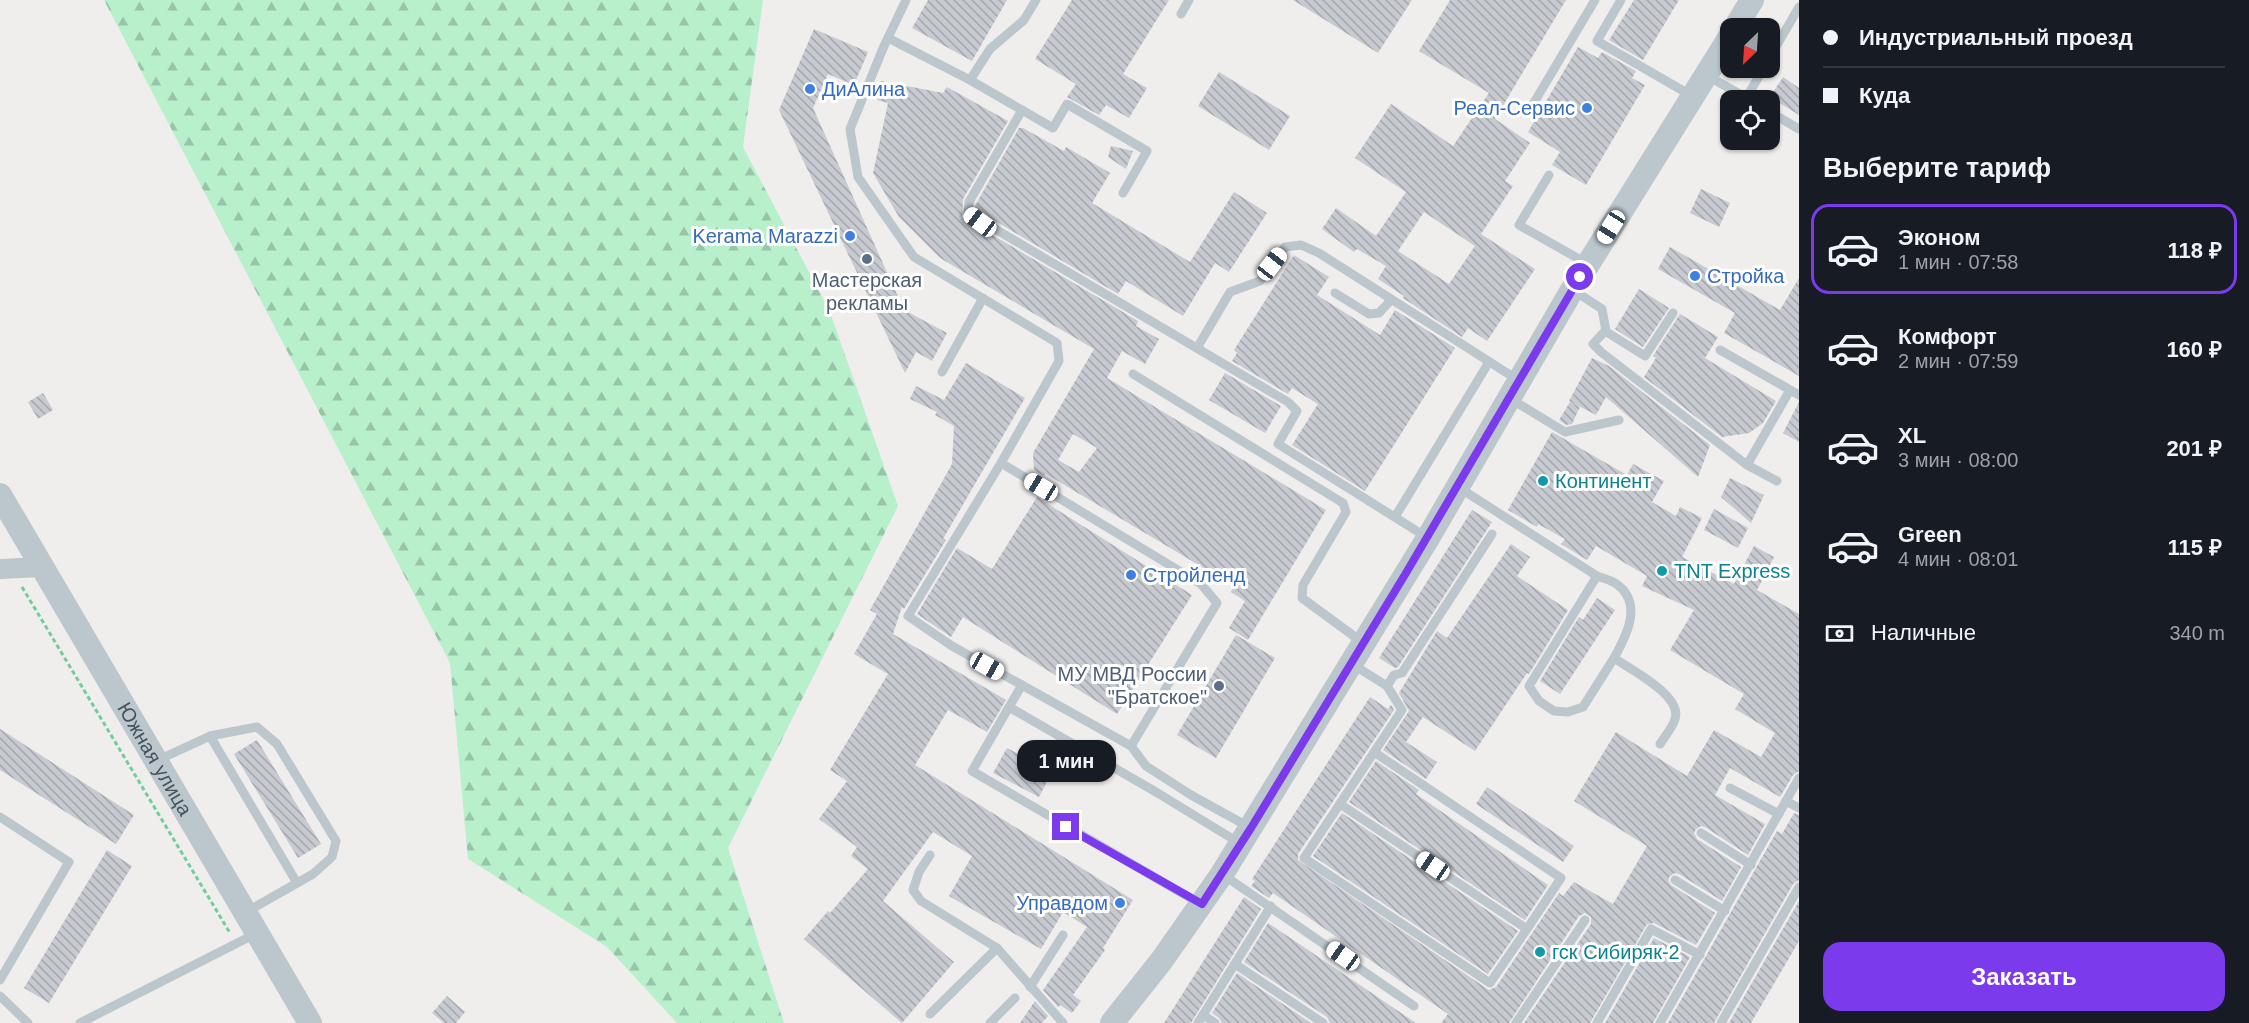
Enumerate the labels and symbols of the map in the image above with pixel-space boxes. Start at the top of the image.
north arrow [1720,18,1780,78]
place label: ДиАлина [822,78,906,100]
marker: ДиАлина [803,82,817,96]
place label: Реал-Сервис [1453,97,1575,119]
marker: Реал-Сервис [1580,101,1594,115]
car [960,204,1000,240]
car [1594,207,1628,247]
place label: Kerama Marazzi [692,225,838,247]
marker: Kerama Marazzi [843,229,857,243]
car [1254,244,1290,284]
marker: Мастерская рекламы [860,252,874,266]
route start [1566,263,1593,290]
place label: Стройка [1707,265,1785,287]
place label: Мастерская рекламы [812,269,922,314]
marker: Стройка [1688,269,1702,283]
car [1021,470,1061,504]
place label: Континент [1555,470,1652,492]
marker: Континент [1536,474,1550,488]
place label: TNT Express [1674,560,1790,582]
place label: Стройленд [1143,564,1246,586]
marker: TNT Express [1655,564,1669,578]
marker: Стройленд [1124,568,1138,582]
car [967,649,1007,683]
place label: МУ МВД России "Братское" [1057,663,1207,708]
marker: МУ МВД России "Братское" [1212,679,1226,693]
street label: Южная улица [113,698,197,820]
callout: 1 мин [1016,740,1116,782]
route end [1052,813,1079,840]
car [1413,848,1453,884]
place label: Управдом [1016,892,1108,914]
marker: Управдом [1113,896,1127,910]
car [1323,938,1363,974]
place label: гск Сибиряк-2 [1552,941,1680,963]
marker: гск Сибиряк-2 [1533,945,1547,959]

